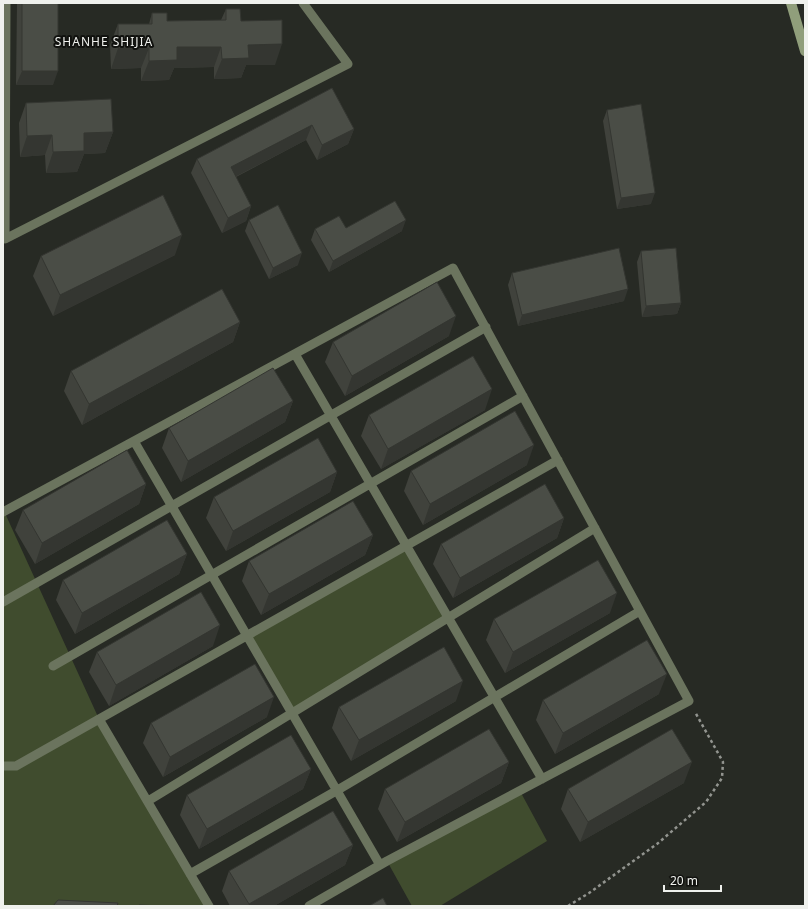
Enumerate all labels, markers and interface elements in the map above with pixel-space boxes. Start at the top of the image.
district label: SHANHE SHIJIA [55,33,153,50]
scale bar [664,867,721,893]
text: 20 m [670,872,698,889]

